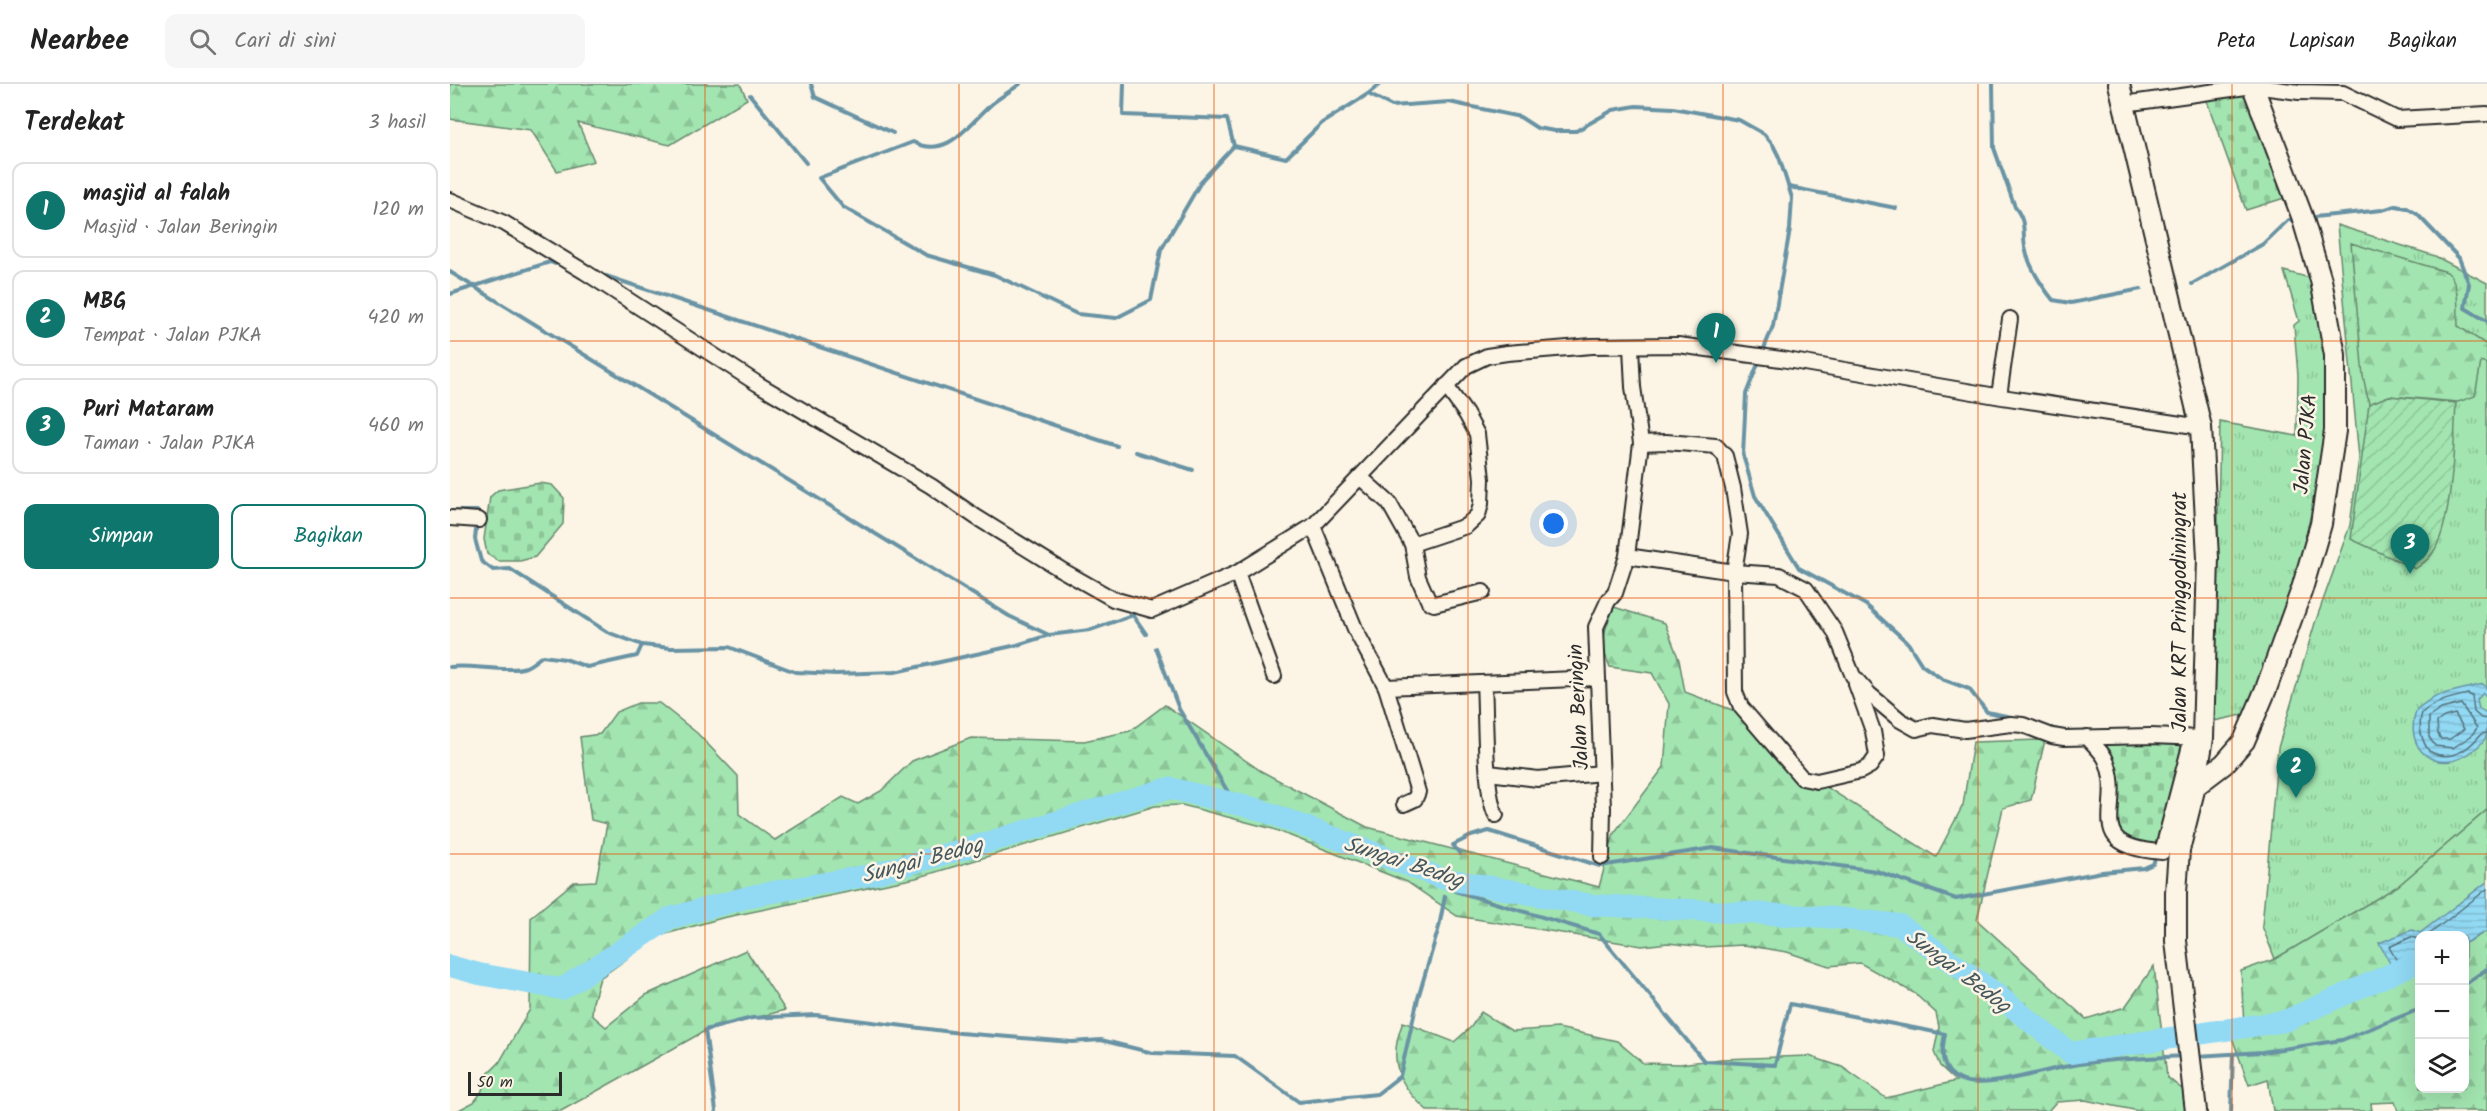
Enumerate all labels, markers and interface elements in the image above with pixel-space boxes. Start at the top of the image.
search box [165,14,585,68]
text: Nearbee [30,19,129,64]
text: Cari di sini [234,24,335,59]
icon: search [186,25,219,58]
text: Peta [2217,25,2256,58]
text: Lapisan [2289,25,2355,58]
text: Bagikan [2388,25,2457,58]
text: Terdekat [24,102,125,144]
text: 3 hasil [368,107,426,139]
text: masjid al falah [83,177,230,212]
text: 1 [42,194,49,226]
text: 120 m [372,194,424,226]
text: Masjid · Jalan Beringin [83,212,278,244]
text: MBG [83,285,127,320]
text: 2 [40,302,51,334]
text: 420 m [367,302,424,334]
pin: 1 [1696,314,1736,363]
text: Tempat · Jalan PJKA [83,320,262,352]
text: Puri Mataram [83,393,214,428]
street label: Jalan PJKA [2286,393,2327,496]
text: 3 [40,410,51,442]
text: 460 m [368,410,424,442]
text: Taman · Jalan PJKA [83,428,256,460]
street label: Jalan KRT Pringgodiningrat [2164,491,2197,732]
button: Simpan [24,504,219,569]
button: Bagikan [231,504,426,569]
your location [1539,509,1568,538]
pin: 3 [2390,524,2430,574]
street label: Jalan Beringin [1560,643,1599,771]
pin: 2 [2276,748,2316,798]
water label: Sungai Bedog [858,828,989,894]
water label: Sungai Bedog [1339,828,1469,900]
water label: Sungai Bedog [1897,921,2019,1024]
map controls [2415,931,2469,1093]
button: + [2415,931,2469,985]
button: − [2415,985,2469,1039]
button: layers [2415,1039,2469,1093]
scale bar [468,1069,562,1096]
text: 50 m [477,1070,513,1095]

